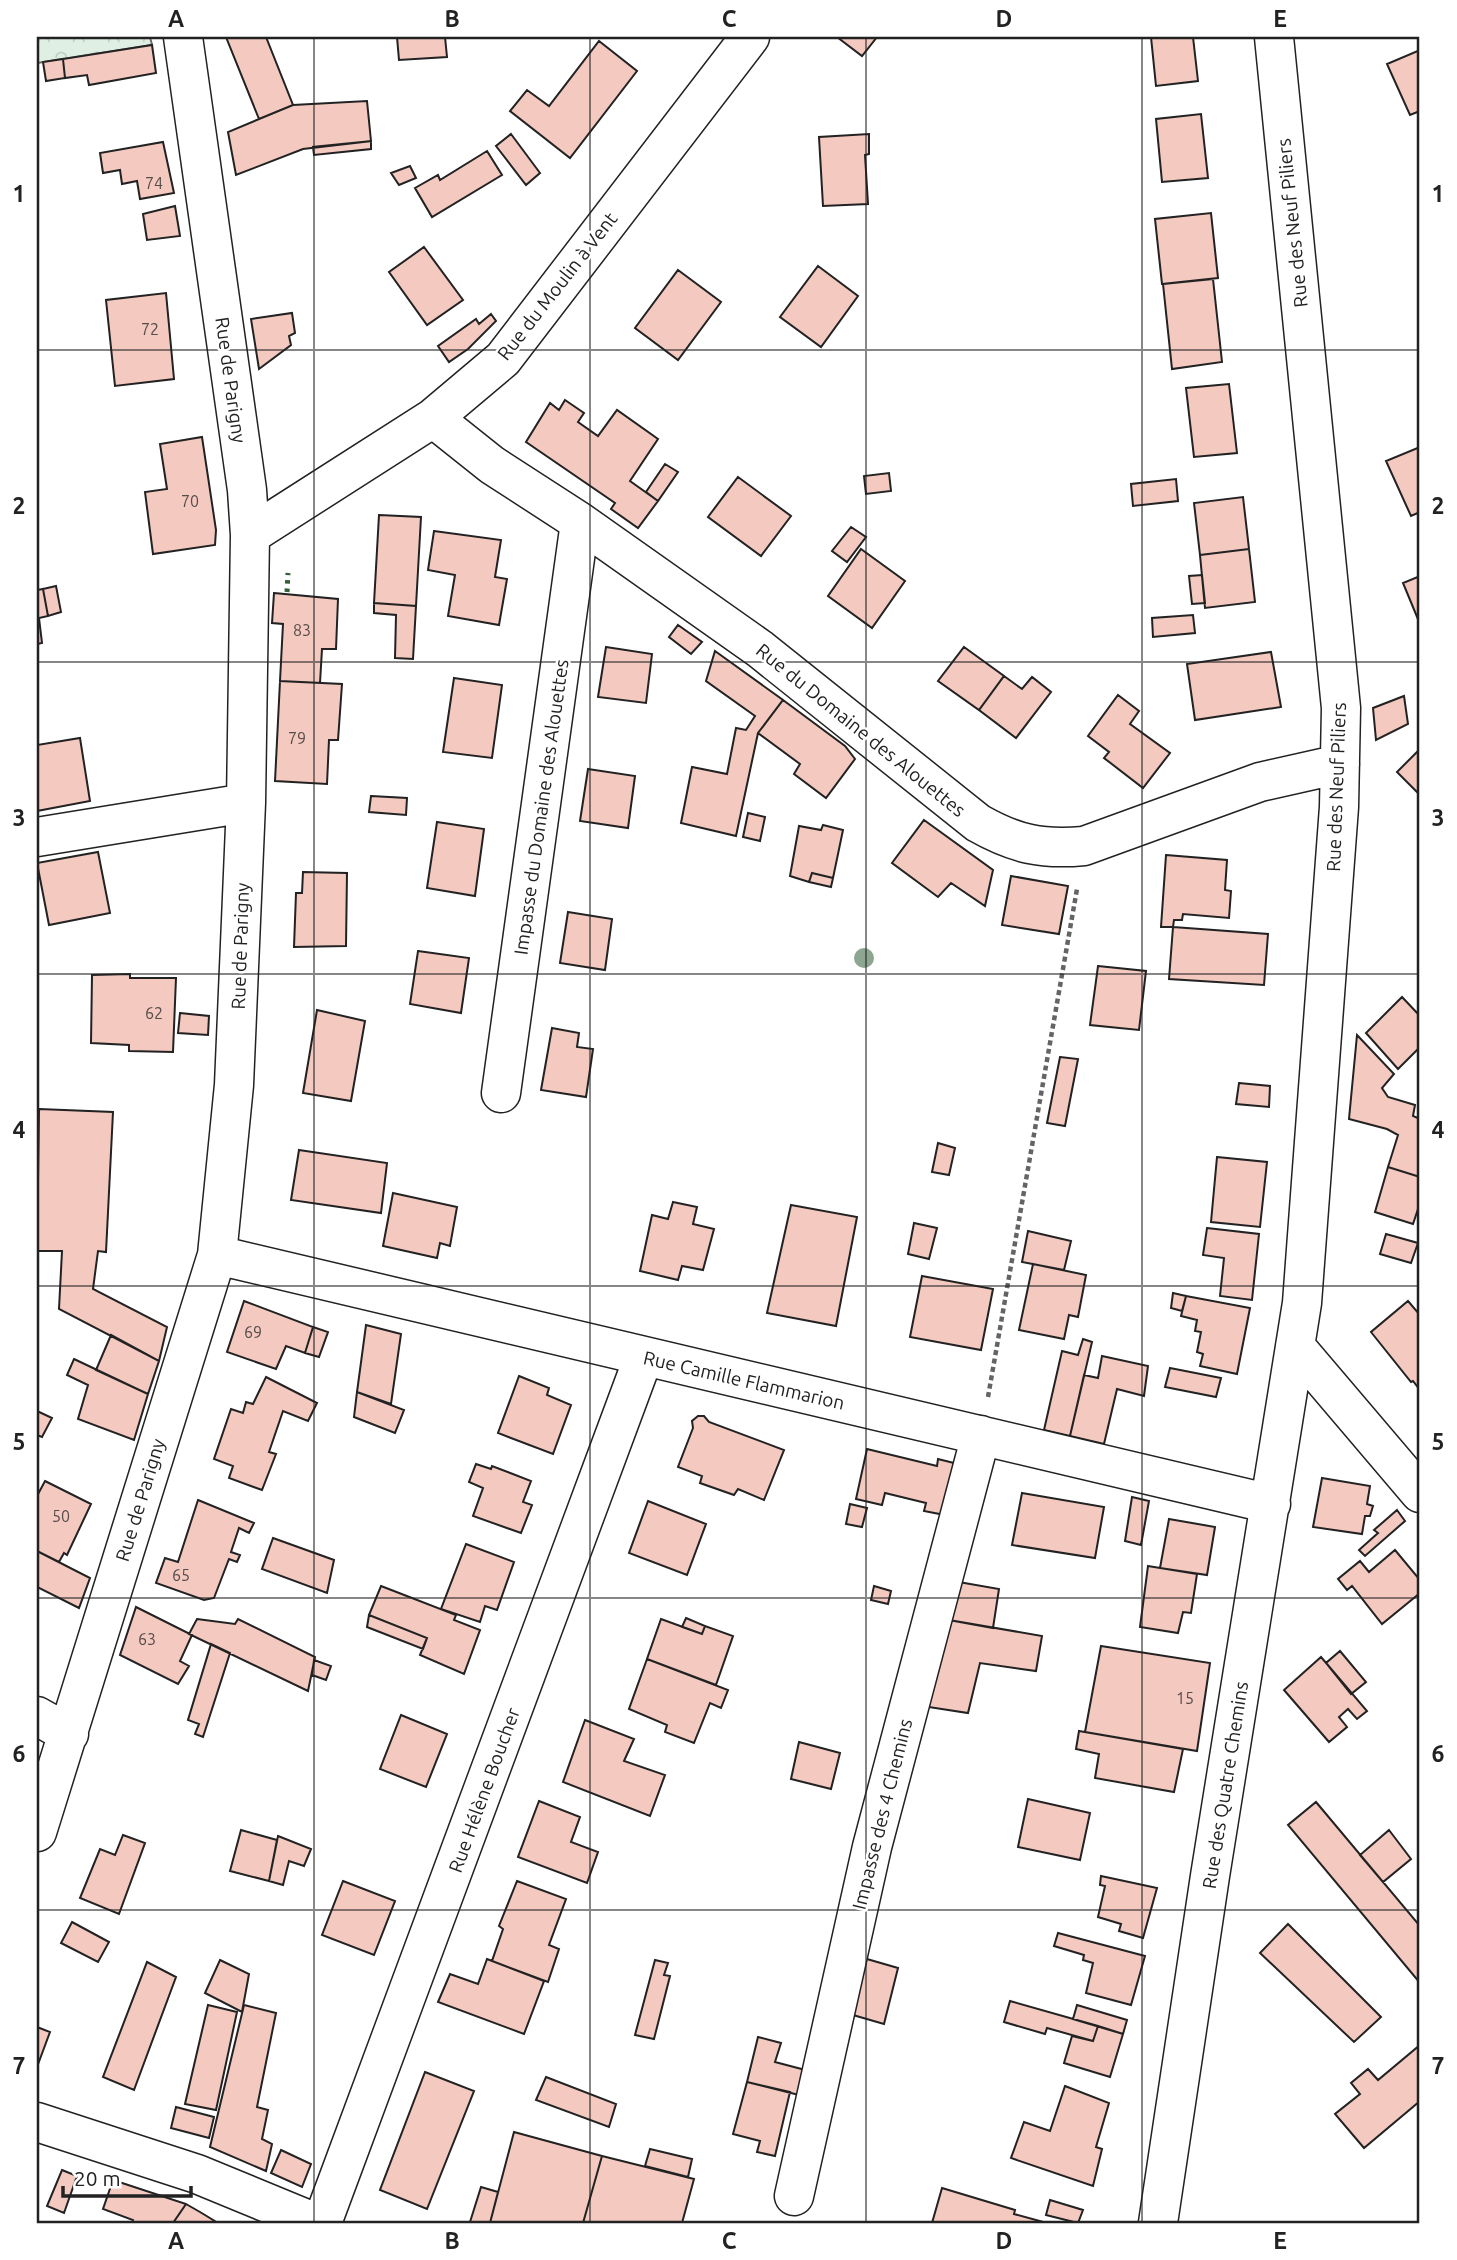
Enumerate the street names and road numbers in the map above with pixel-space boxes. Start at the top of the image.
street label: Rue des Neuf Piliers [1272,137,1312,309]
street label: Rue du Moulin à Vent [492,207,622,364]
street label: Rue de Parigny [211,316,251,444]
street label: Rue du Domaine des Alouettes [752,639,970,821]
street label: Impasse du Domaine des Alouettes [509,658,573,956]
street label: Rue des Neuf Piliers [1322,702,1350,872]
street label: Rue de Parigny [227,882,253,1010]
street label: Rue Camille Flammarion [641,1346,847,1414]
street label: Rue de Parigny [111,1436,169,1564]
street label: Rue des Quatre Chemins [1198,1680,1252,1890]
street label: Rue Hélène Boucher [444,1705,524,1875]
street label: Impasse des 4 Chemins [848,1716,916,1912]

